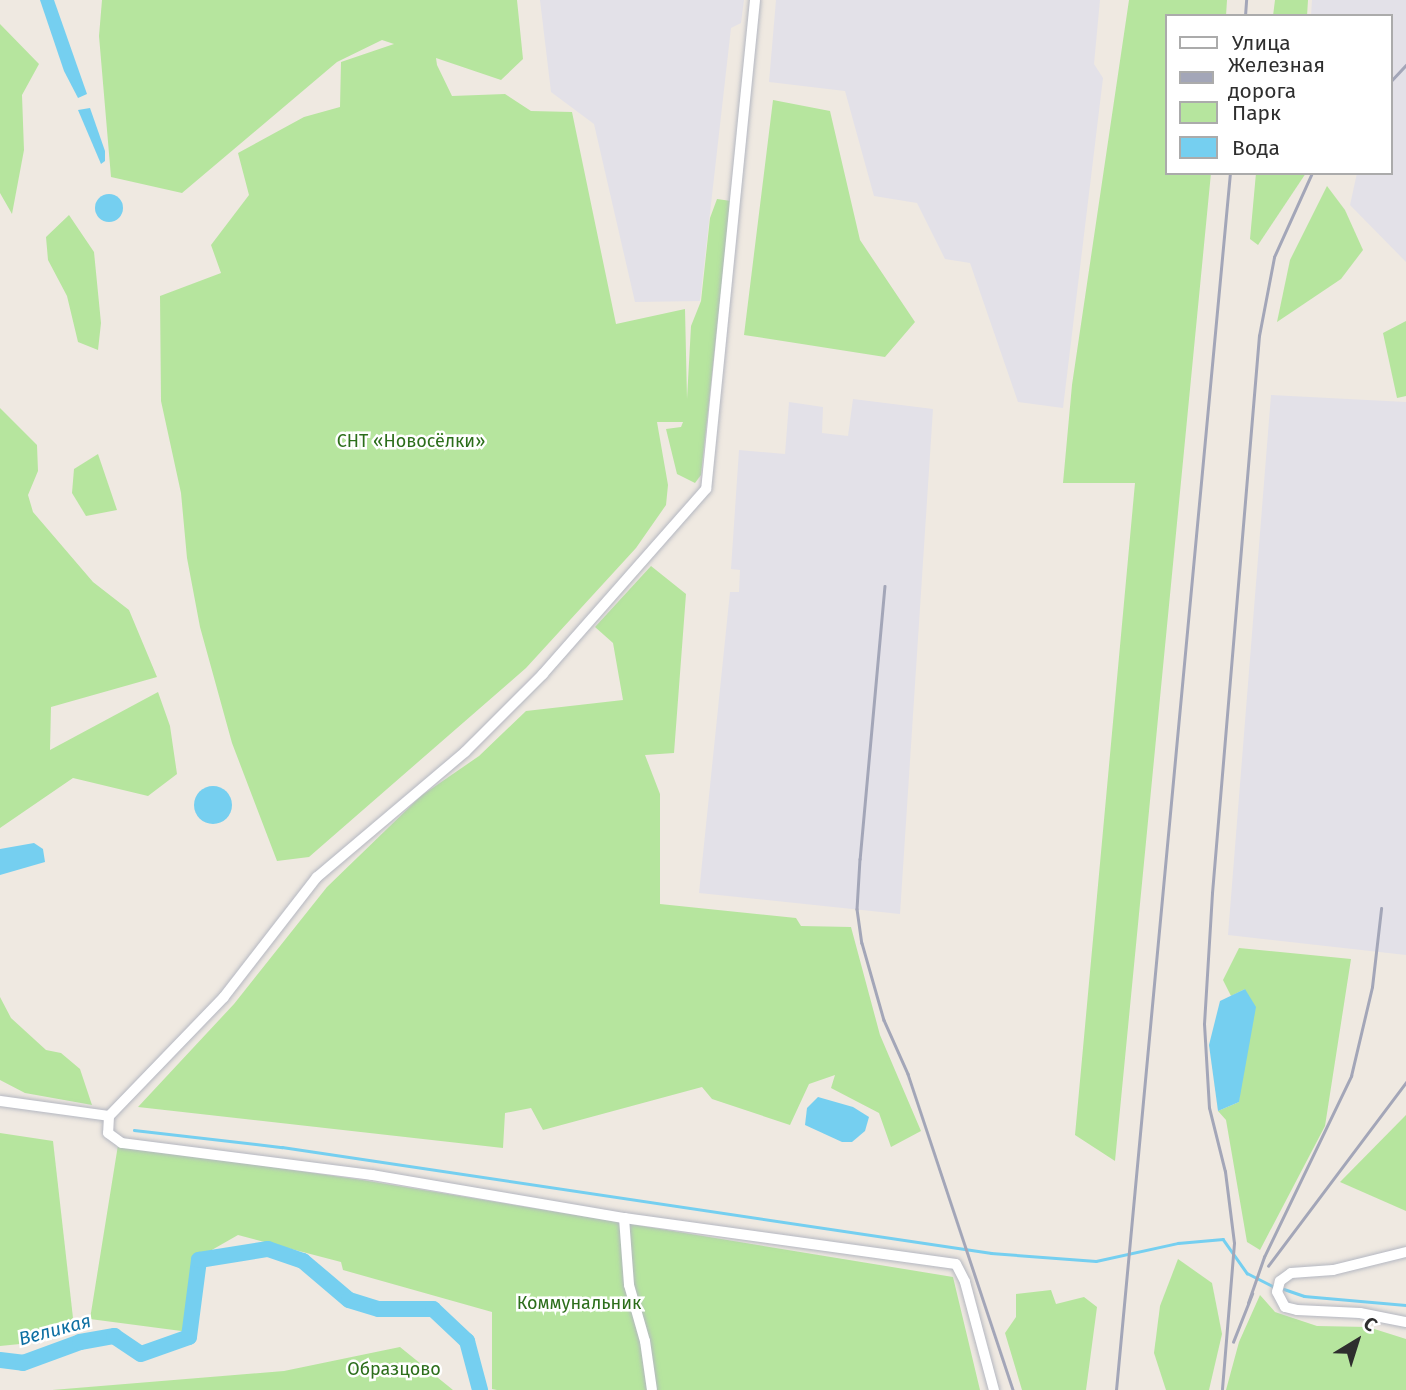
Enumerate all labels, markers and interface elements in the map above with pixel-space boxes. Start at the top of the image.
legend [1164,14,1392,175]
text: Улица [1232,30,1291,56]
text: Железная дорога [1228,52,1325,104]
text: Парк [1232,100,1281,126]
text: Вода [1232,135,1280,161]
park label: СНТ «Новосёлки» [337,430,485,452]
park label: Коммунальник [517,1292,641,1314]
north arrow [1322,1306,1392,1376]
water label: Великая [16,1309,94,1351]
text: С [1359,1312,1382,1336]
park label: Образцово [347,1358,441,1380]

